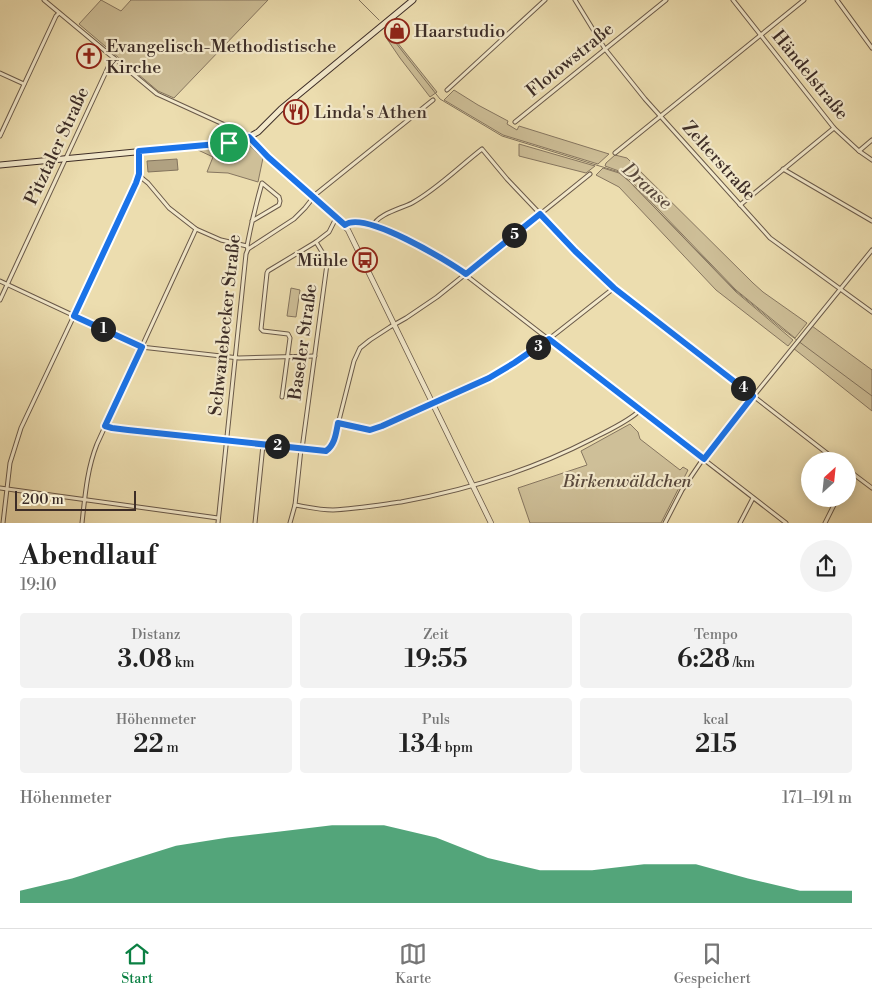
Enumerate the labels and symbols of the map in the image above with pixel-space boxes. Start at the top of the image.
shop icon: Haarstudio [384,18,410,44]
street label: Flotowstraße [522,18,618,102]
place label: Haarstudio [414,20,505,43]
street label: Händelstraße [767,25,853,125]
place label: Evangelisch-Methodistische Kirche [106,35,336,79]
church icon: Evangelisch-Methodistische Kirche [76,43,102,69]
street label: Pitztaler Straße [20,83,94,209]
restaurant icon: Linda's Athen [283,99,309,125]
place label: Linda's Athen [314,101,427,124]
street label: Zelterstraße [677,116,761,206]
pin [208,122,250,164]
water label: Dranse [616,157,677,215]
pin: 5 [502,222,526,248]
street label: Schwanebecker Straße [204,233,246,417]
bus stop icon: Mühle [352,247,378,273]
place label: Mühle [297,249,348,272]
street label: Baseler Straße [283,282,323,403]
pin: 1 [90,316,116,342]
pin: 3 [526,334,550,360]
pin: 4 [730,376,756,400]
pin: 2 [264,434,290,458]
north arrow [801,452,856,508]
park label: Birkenwäldchen [561,470,693,493]
scale bar [15,488,136,511]

